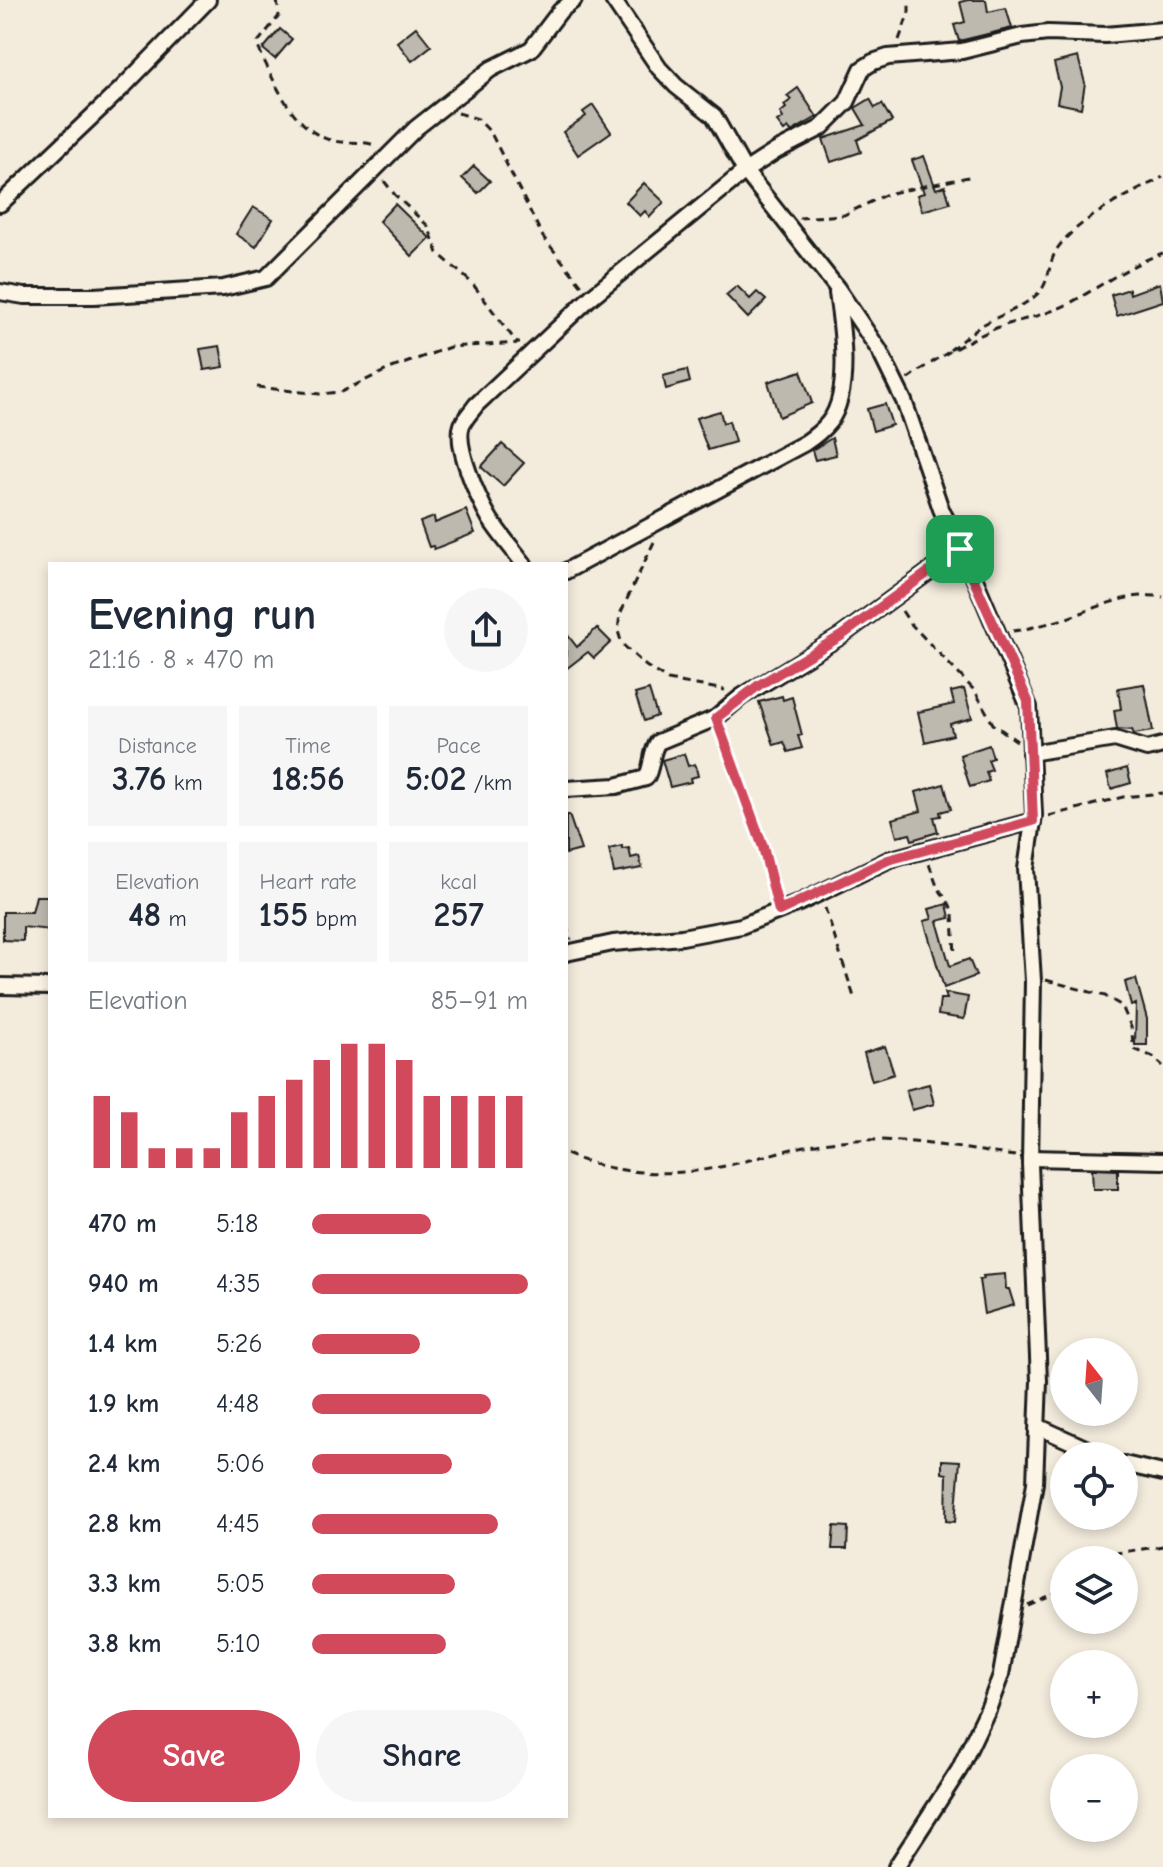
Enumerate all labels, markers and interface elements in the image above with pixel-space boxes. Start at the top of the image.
pin [926,515,994,583]
icon: arrive [938,527,982,571]
button: share [444,588,528,672]
text: Evening run [88,589,316,640]
text: 21:16 · 8 × 470 m [88,645,274,675]
text: Distance [118,733,197,759]
text: Time [285,733,331,759]
text: Pace [436,733,481,759]
text: 3.76 [112,759,167,799]
text: 18:56 [271,759,345,799]
text: 5:02 [405,759,467,799]
text: km [167,770,203,796]
text: /km [467,770,512,796]
text: Elevation [115,869,199,895]
text: Heart rate [259,869,356,895]
text: kcal [440,869,477,895]
text: 48 [128,895,161,935]
text: 155 [259,895,308,935]
text: 257 [434,895,484,935]
text: m [161,906,187,932]
text: bpm [308,906,357,932]
text: Elevation [88,986,188,1016]
text: 85–91 m [431,986,528,1016]
text: 470 m [88,1209,157,1239]
text: 5:18 [216,1209,258,1239]
text: 940 m [88,1269,159,1299]
text: 4:35 [216,1269,261,1299]
text: 1.4 km [88,1329,158,1359]
text: 5:26 [216,1329,263,1359]
north arrow [1050,1338,1138,1426]
map controls [1050,1338,1138,1842]
text: 1.9 km [88,1389,159,1419]
text: 4:48 [216,1389,259,1419]
button: locate [1050,1442,1138,1530]
text: 2.4 km [88,1449,160,1479]
text: 5:06 [216,1449,265,1479]
text: 2.8 km [88,1509,162,1539]
text: 4:45 [216,1509,260,1539]
button: layers [1050,1546,1138,1634]
text: 3.3 km [88,1569,161,1599]
text: 5:05 [216,1569,265,1599]
text: 3.8 km [88,1629,161,1659]
text: 5:10 [216,1629,261,1659]
button: + [1050,1650,1138,1738]
button: Save [88,1710,300,1802]
button: Share [316,1710,528,1802]
button: − [1050,1754,1138,1842]

